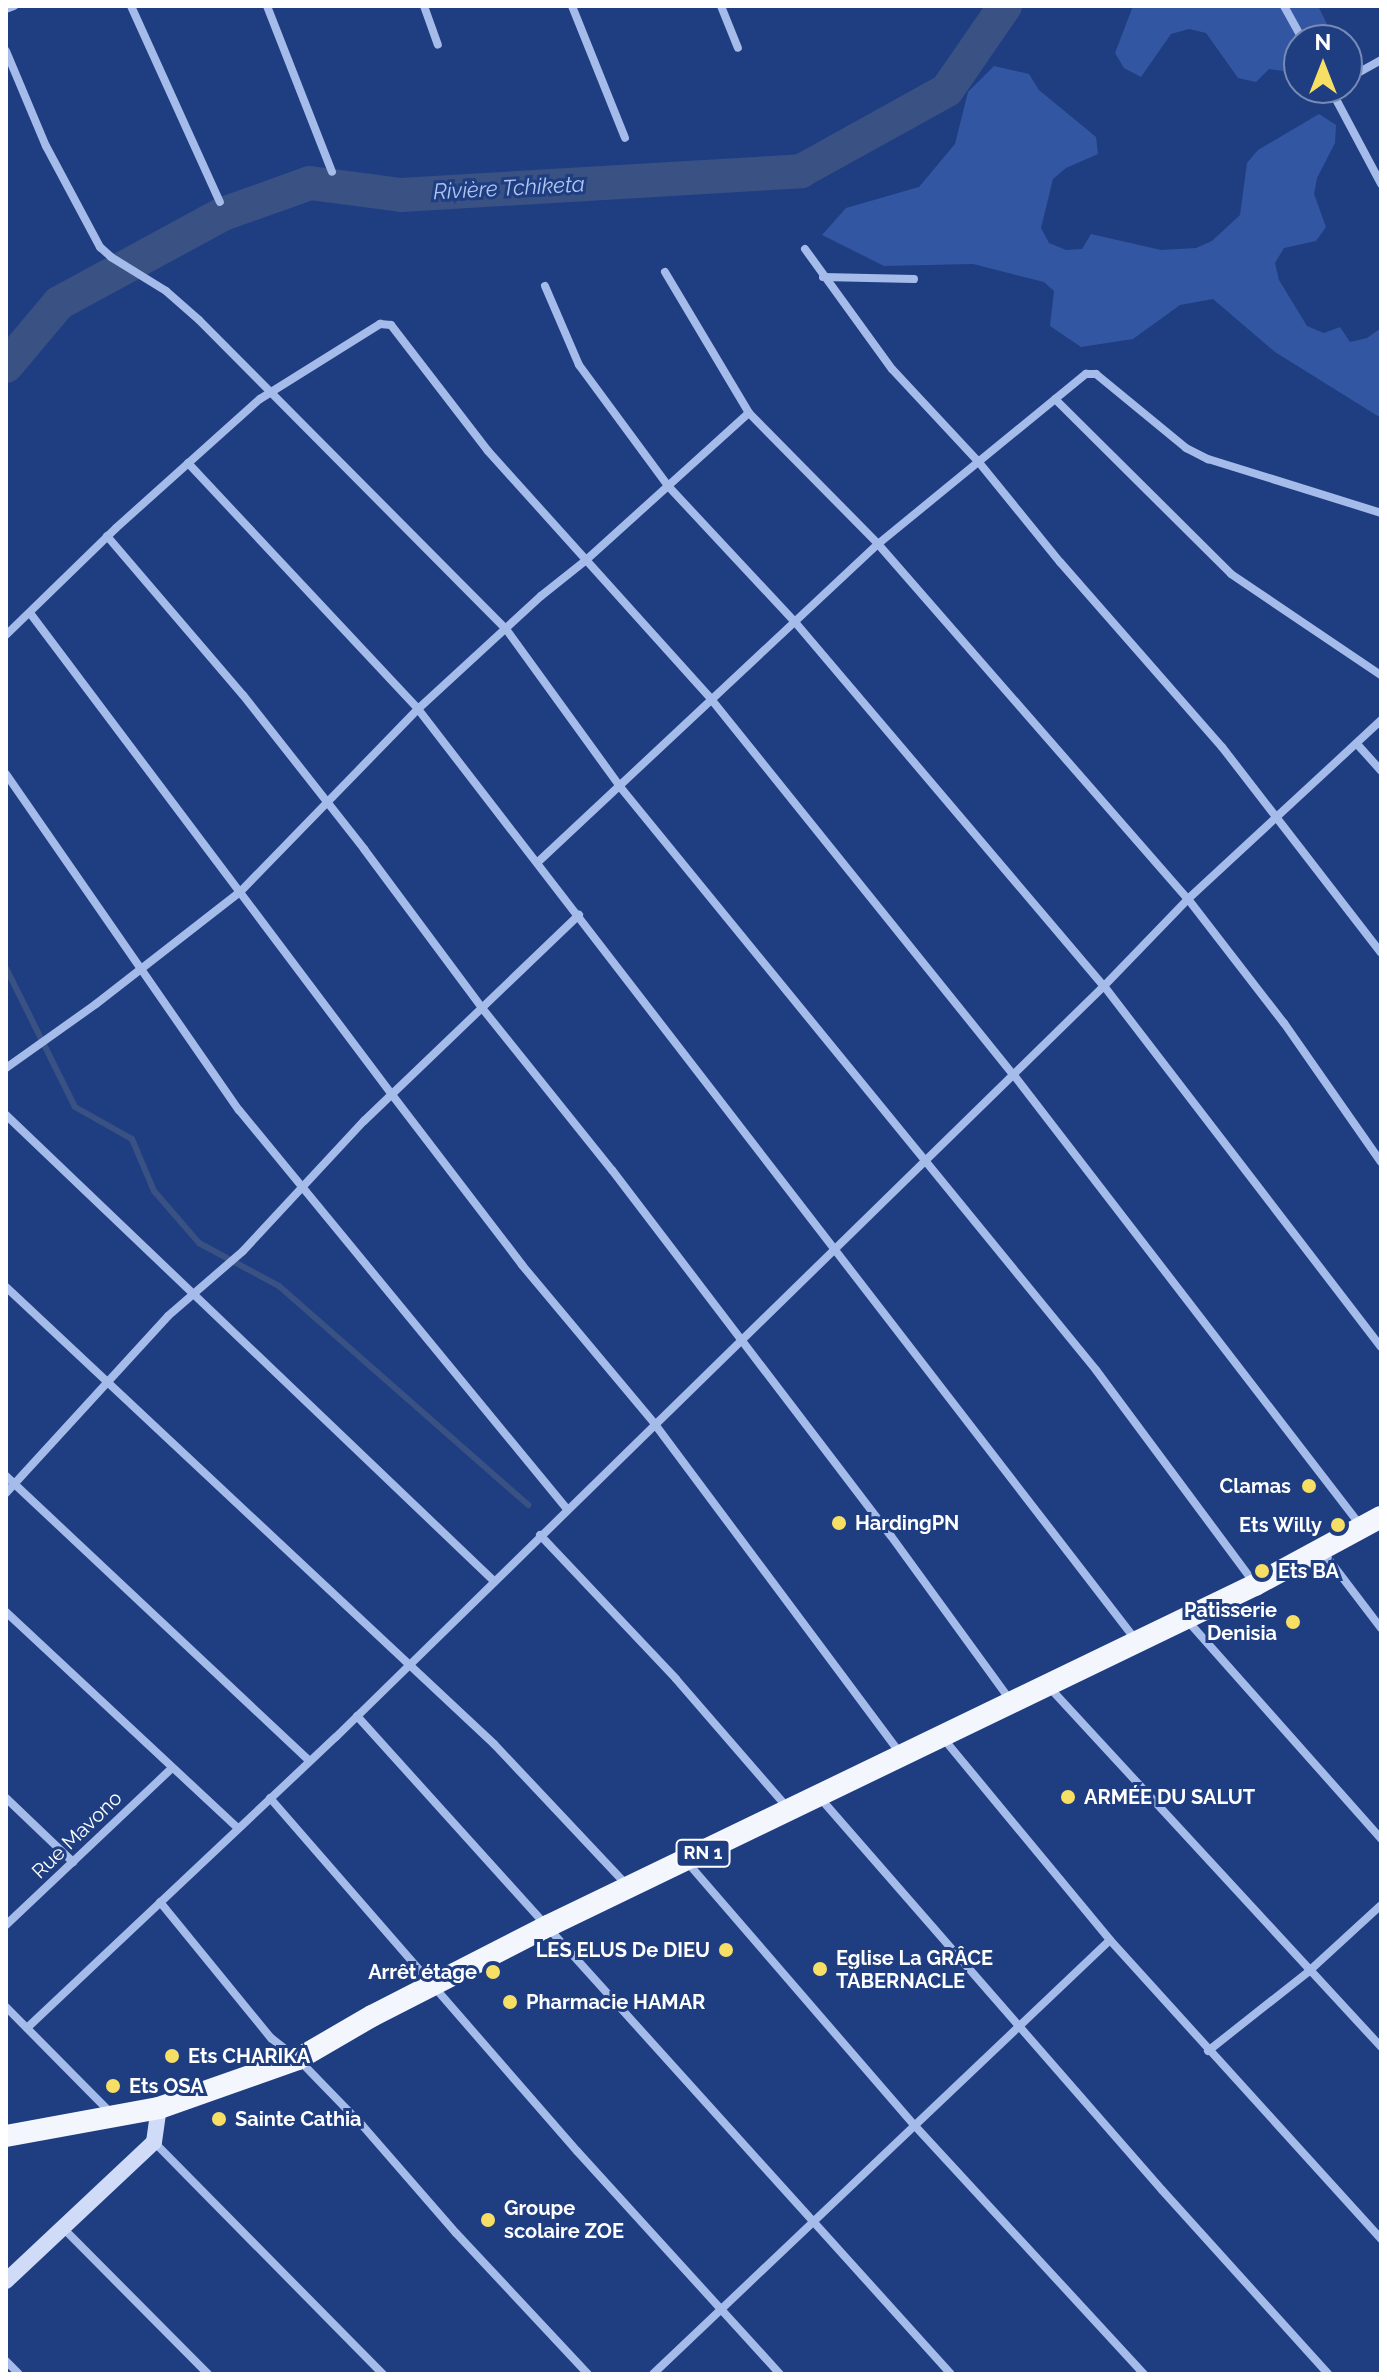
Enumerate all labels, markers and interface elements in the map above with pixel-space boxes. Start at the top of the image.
north arrow [1283,24,1363,104]
text: N [1315,29,1331,55]
water label: Rivière Tchiketa [432,171,586,205]
place label: Clamas [1219,1474,1291,1498]
marker: Clamas [1298,1475,1320,1497]
place label: HardingPN [855,1511,959,1535]
place label: Ets Willy [1238,1513,1322,1537]
marker: HardingPN [830,1514,848,1532]
marker: Ets Willy [1329,1516,1347,1534]
place label: Ets BA [1278,1559,1339,1583]
marker: Ets BA [1253,1562,1271,1580]
place label: Patisserie Denisia [1184,1598,1277,1645]
marker: Patisserie Denisia [1284,1613,1302,1631]
place label: ARMÉE DU SALUT [1084,1785,1255,1809]
street label: Rue Mavono [27,1786,127,1884]
marker: ARMÉE DU SALUT [1059,1788,1077,1806]
road number: RN 1 [675,1839,731,1867]
place label: LES ELUS De DIEU [536,1938,710,1962]
marker: LES ELUS De DIEU [717,1941,735,1959]
place label: Eglise La GRÂCE TABERNACLE [836,1946,993,1993]
place label: Arrêt étage [368,1960,477,1984]
marker: Eglise La GRÂCE TABERNACLE [811,1960,829,1978]
marker: Arrêt étage [484,1963,502,1981]
place label: Pharmacie HAMAR [526,1990,705,2014]
marker: Pharmacie HAMAR [501,1993,519,2011]
place label: Ets CHARIKA [188,2044,310,2068]
marker: Ets CHARIKA [163,2047,181,2065]
place label: Ets OSA [129,2074,204,2098]
marker: Ets OSA [104,2077,122,2095]
place label: Sainte Cathia [235,2107,362,2131]
marker: Sainte Cathia [210,2110,228,2128]
place label: Groupe scolaire ZOE [504,2196,624,2243]
marker: Groupe scolaire ZOE [479,2211,497,2229]

